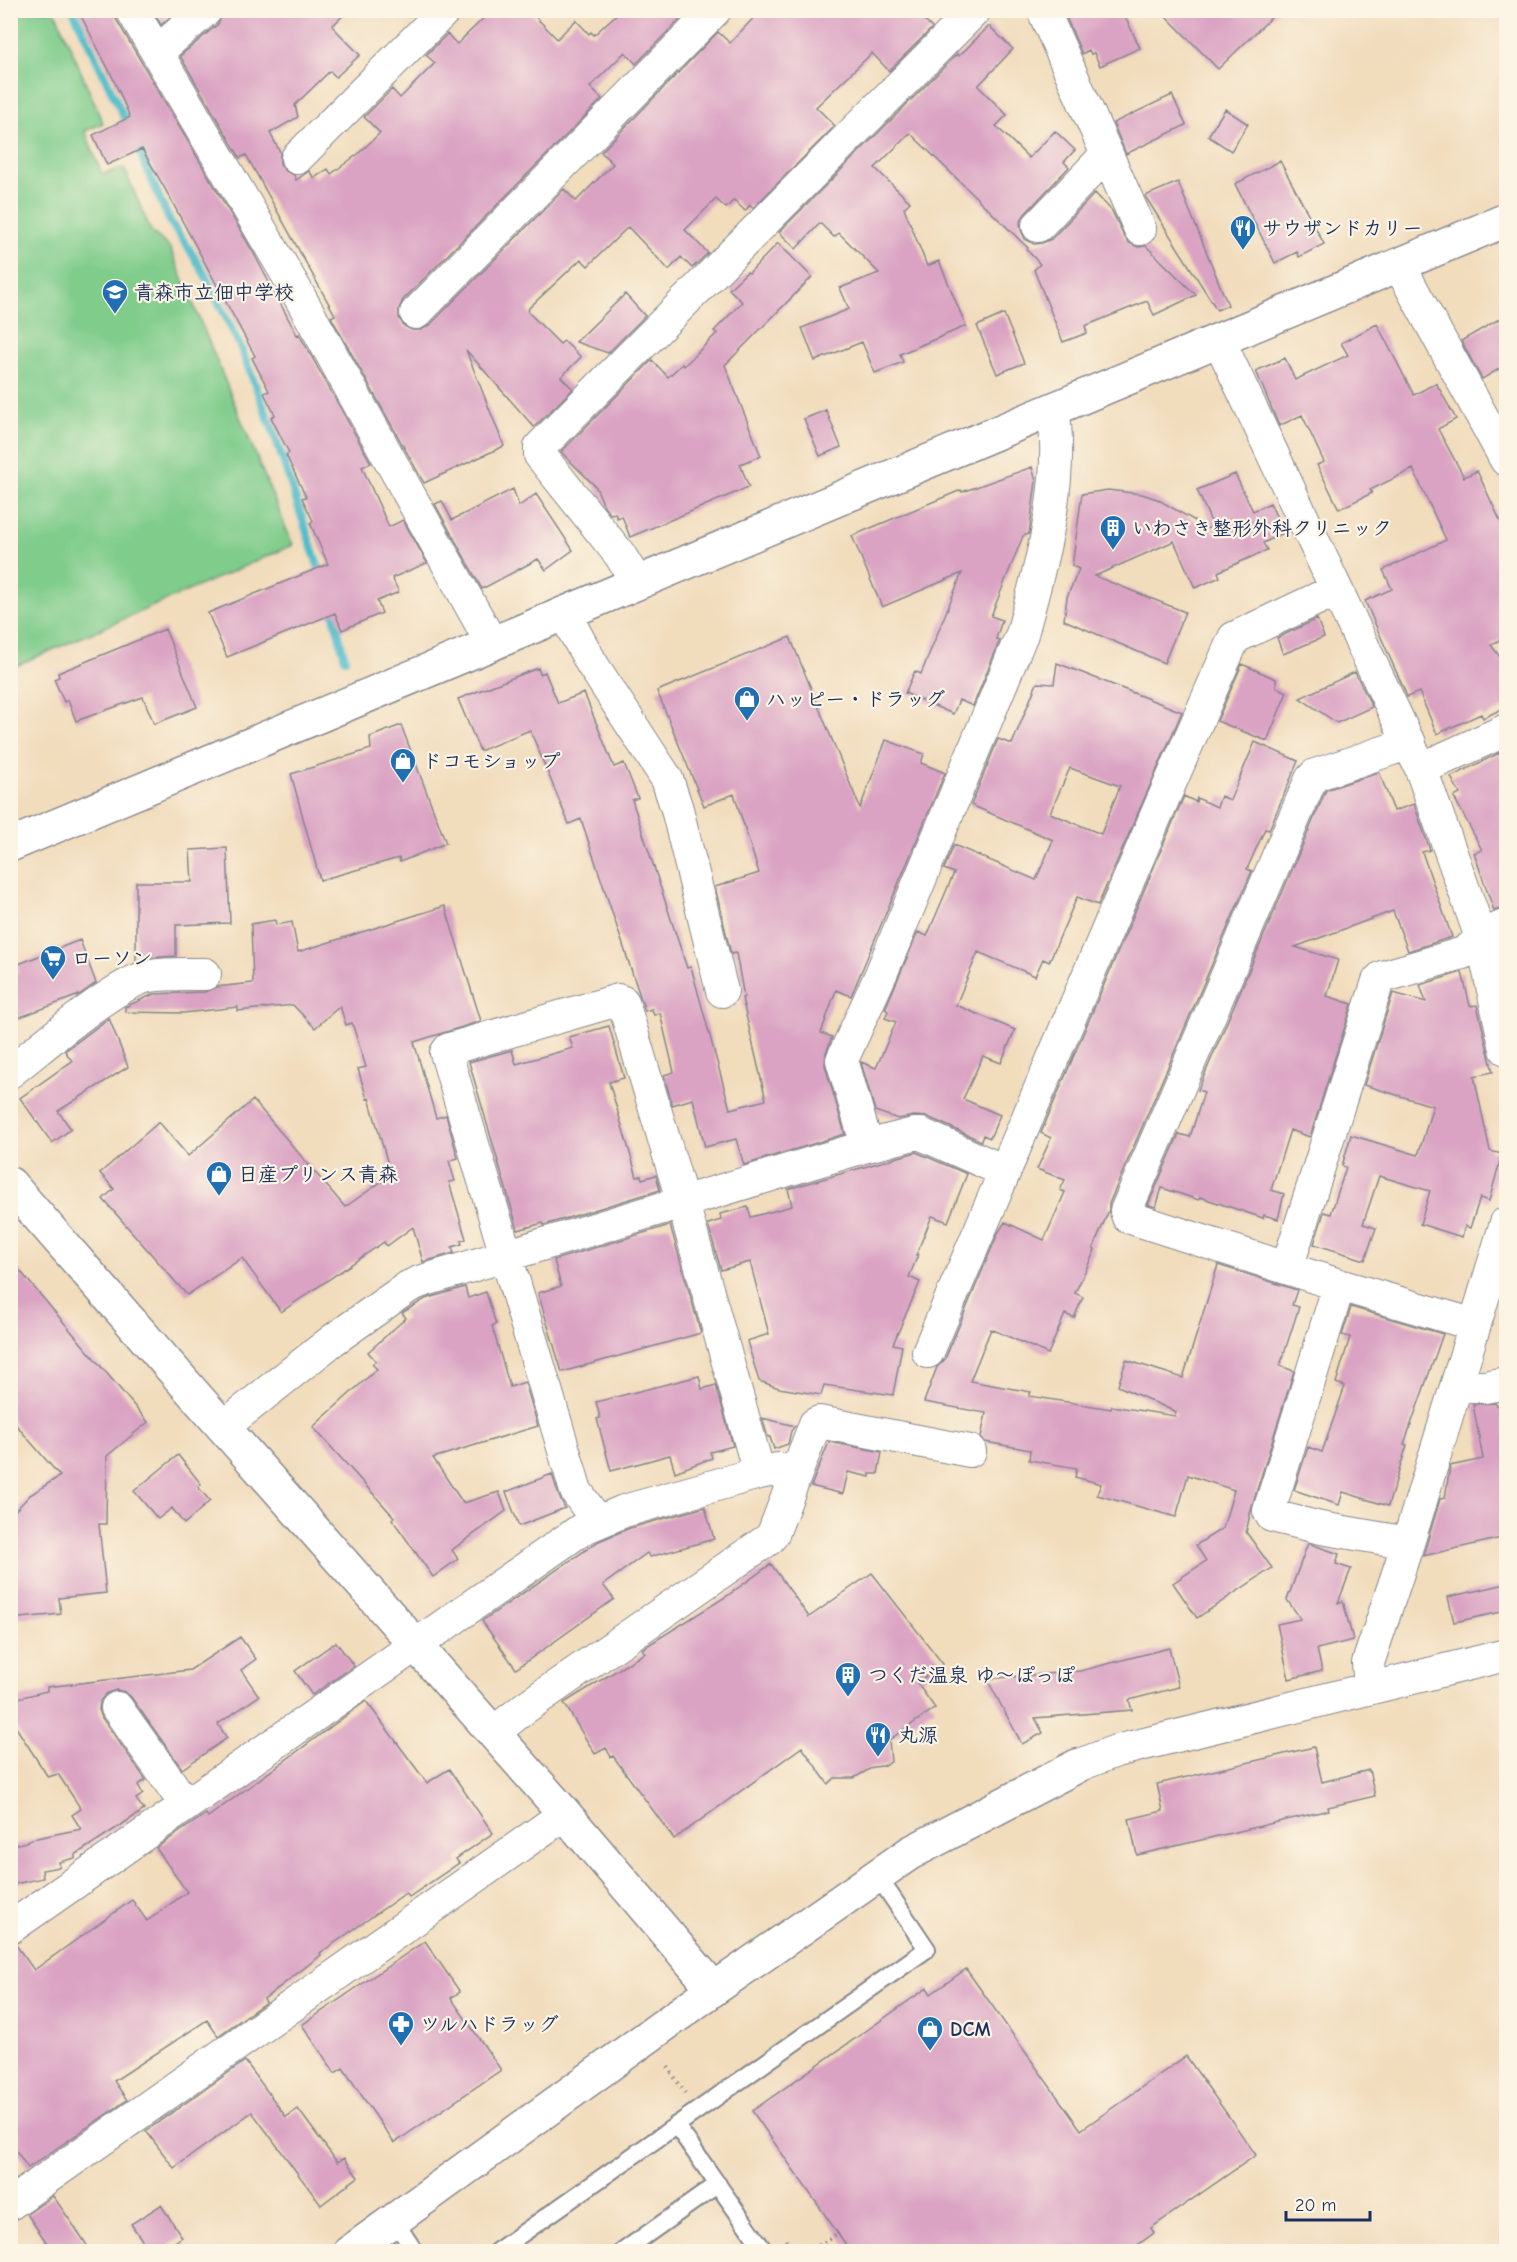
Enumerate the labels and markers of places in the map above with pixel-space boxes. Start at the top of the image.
restaurant icon: サウザンドカリー [1228,213,1258,251]
place label: サウザンドカリー [1262,217,1422,240]
school or university icon: 青森市立佃中学校 [100,277,130,315]
place label: 青森市立佃中学校 [134,281,294,304]
building icon: いわさき整形外科クリニック [1098,513,1128,551]
place label: いわさき整形外科クリニック [1132,517,1392,540]
shop icon: ハッピー・ドラッグ [732,684,762,722]
place label: ハッピー・ドラッグ [766,688,945,711]
shop icon: ドコモショップ [388,746,418,784]
place label: ドコモショップ [422,750,560,773]
supermarket icon: ローソン [38,943,68,981]
place label: ローソン [72,947,152,970]
shop icon: 日産プリンス青森 [204,1159,234,1197]
place label: 日産プリンス青森 [238,1163,398,1186]
building icon: つくだ温泉 ゆ～ぽっぽ [833,1660,863,1698]
place label: つくだ温泉 ゆ～ぽっぽ [868,1664,1075,1687]
restaurant icon: 丸源 [863,1720,893,1758]
place label: 丸源 [898,1724,938,1747]
pharmacy icon: ツルハドラッグ [386,2009,416,2047]
place label: ツルハドラッグ [420,2013,559,2036]
shop icon: DCM [915,2014,945,2052]
place label: DCM [950,2018,991,2041]

